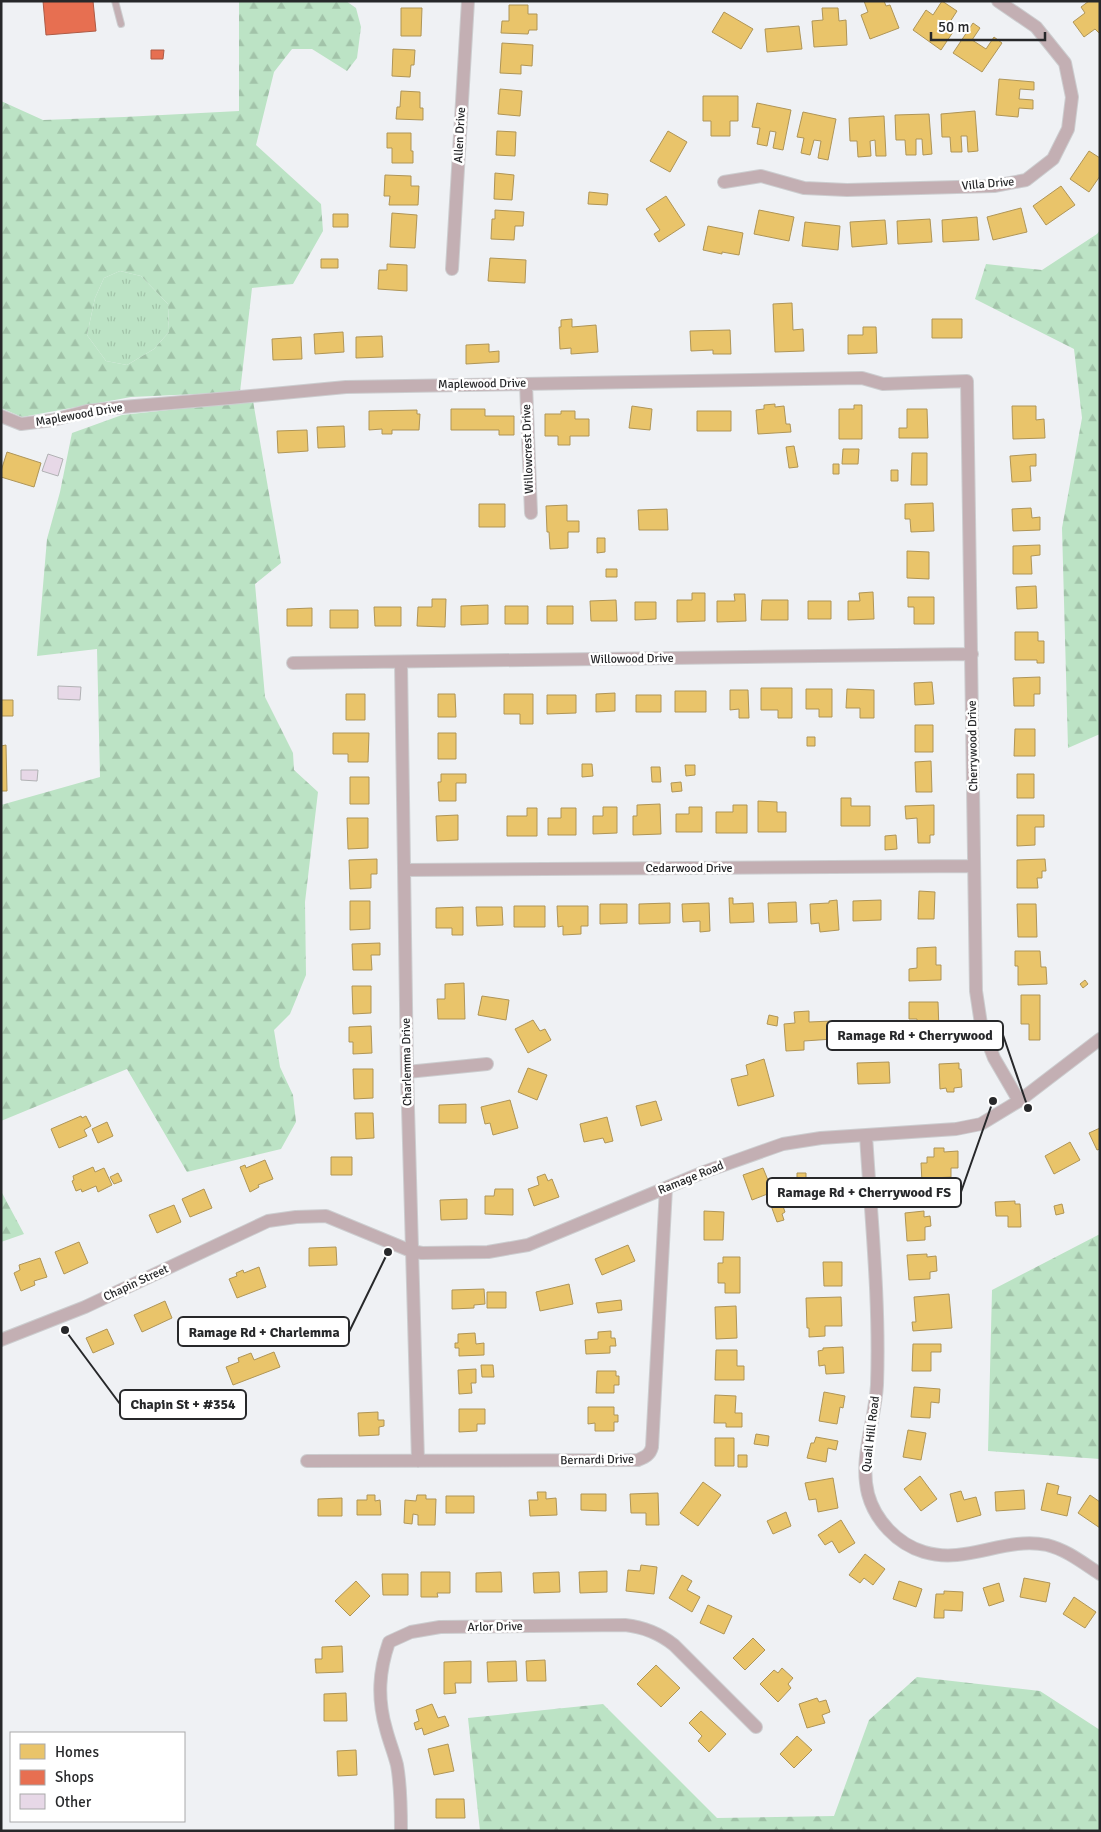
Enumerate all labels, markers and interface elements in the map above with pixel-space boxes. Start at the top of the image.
scale bar [931,10,1045,42]
text: 50 m [938,18,969,36]
street label: Allen Drive [451,107,469,163]
street label: Villa Drive [961,174,1015,194]
street label: Maplewood Drive [438,376,526,392]
street label: Maplewood Drive [34,400,124,430]
street label: Willowcrest Drive [519,404,537,494]
street label: Willowood Drive [590,651,674,667]
street label: Cherrywood Drive [965,700,981,792]
street label: Cedarwood Drive [645,861,733,876]
street label: Charlemma Drive [399,1018,415,1106]
callout: Ramage Rd + Cherrywood [827,1021,1003,1050]
text: Ramage Rd + Cherrywood [837,1027,993,1044]
street label: Ramage Road [656,1158,726,1198]
callout: Ramage Rd + Cherrywood FS [767,1178,961,1207]
text: Ramage Rd + Cherrywood FS [777,1184,951,1201]
street label: Chapin Street [101,1261,171,1305]
callout: Ramage Rd + Charlemma [178,1317,349,1346]
text: Ramage Rd + Charlemma [188,1324,340,1341]
callout: Chapin St + #354 [120,1390,246,1419]
street label: Quail Hill Road [859,1395,883,1473]
text: Chapin St + #354 [130,1396,236,1413]
street label: Bernardi Drive [560,1452,634,1468]
street label: Arlor Drive [467,1619,523,1635]
legend [10,1732,185,1822]
text: Homes [55,1743,99,1761]
text: Shops [55,1768,94,1786]
text: Other [55,1793,92,1811]

